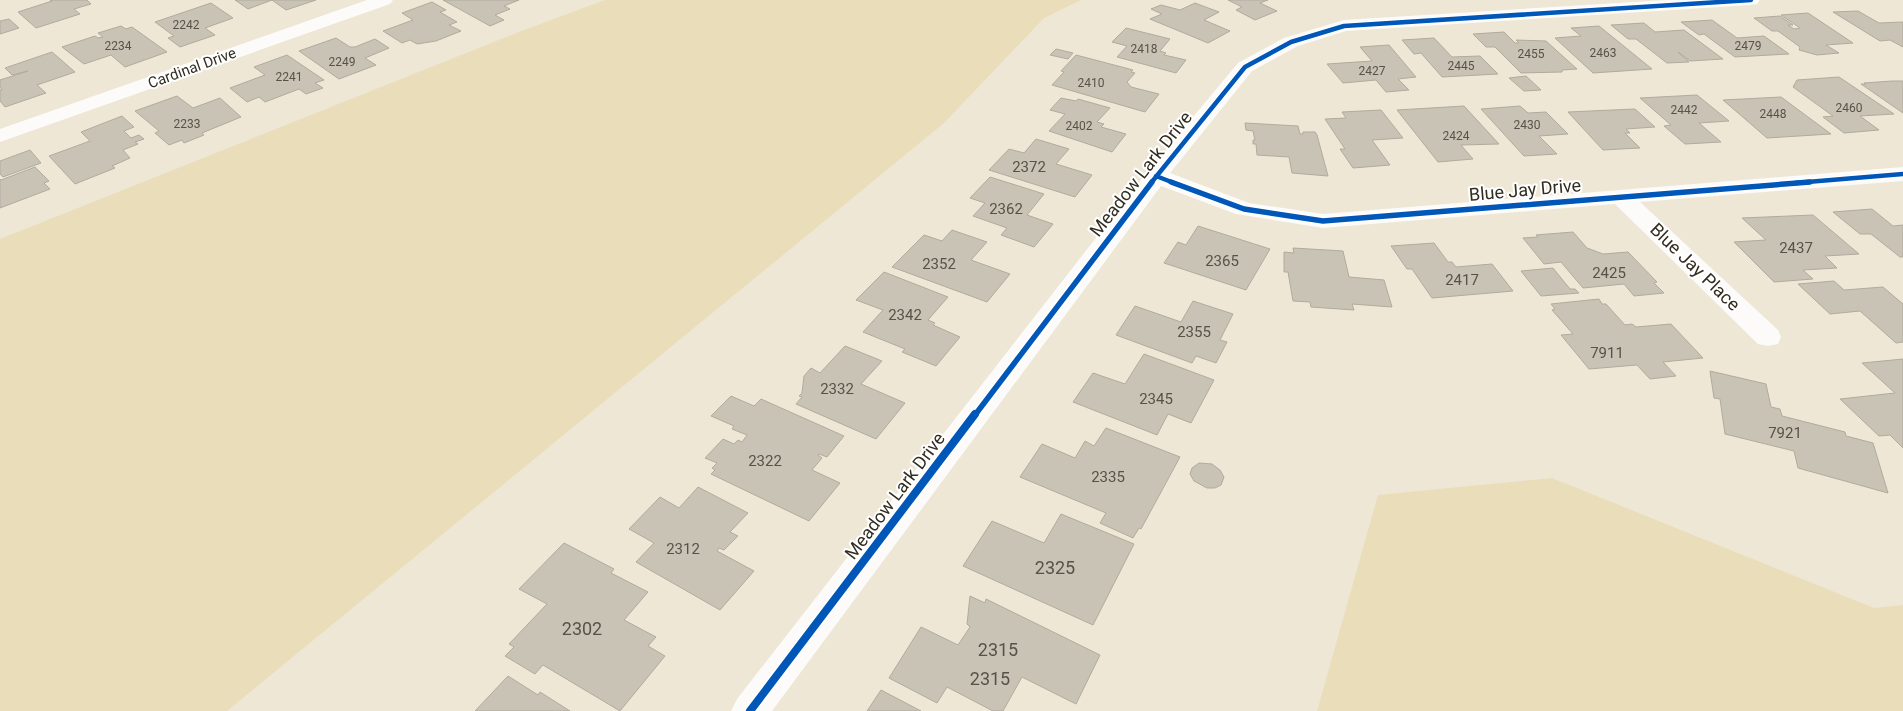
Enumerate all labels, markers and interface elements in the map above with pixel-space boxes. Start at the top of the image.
house number: 2242 [173,18,200,32]
house number: 2234 [105,39,132,53]
house number: 2479 [1735,39,1761,53]
house number: 2418 [1131,42,1158,56]
street label: Cardinal Drive [145,44,239,92]
house number: 2463 [1590,46,1616,60]
house number: 2455 [1518,47,1545,61]
house number: 2249 [329,55,355,69]
house number: 2445 [1448,59,1475,73]
house number: 2427 [1359,64,1386,78]
house number: 2241 [276,70,302,84]
house number: 2410 [1078,76,1105,90]
house number: 2460 [1836,101,1863,115]
house number: 2442 [1671,103,1698,117]
street label: Meadow Lark Drive [1085,107,1196,240]
house number: 2448 [1760,107,1787,121]
house number: 2233 [174,117,200,131]
house number: 2430 [1514,118,1541,132]
house number: 2402 [1066,119,1093,133]
house number: 2424 [1443,129,1470,143]
house number: 2372 [1012,158,1046,176]
street label: Blue Jay Drive [1468,174,1582,205]
house number: 2362 [989,200,1023,218]
street label: Blue Jay Place [1646,219,1745,315]
house number: 2437 [1779,239,1813,257]
house number: 2365 [1205,252,1239,270]
house number: 2352 [922,255,956,273]
house number: 2425 [1592,264,1626,282]
house number: 2417 [1445,271,1479,289]
house number: 2342 [888,306,922,324]
house number: 2355 [1177,323,1211,341]
house number: 7911 [1590,344,1624,362]
house number: 2332 [820,380,854,398]
house number: 2345 [1139,390,1173,408]
house number: 7921 [1768,424,1802,442]
street label: Meadow Lark Drive [840,428,949,563]
house number: 2322 [748,452,782,470]
house number: 2335 [1091,468,1125,486]
house number: 2312 [666,540,700,558]
house number: 2325 [1035,557,1075,578]
house number: 2302 [562,618,602,639]
house number: 2315 [978,639,1018,660]
house number: 2315 [970,668,1010,689]

